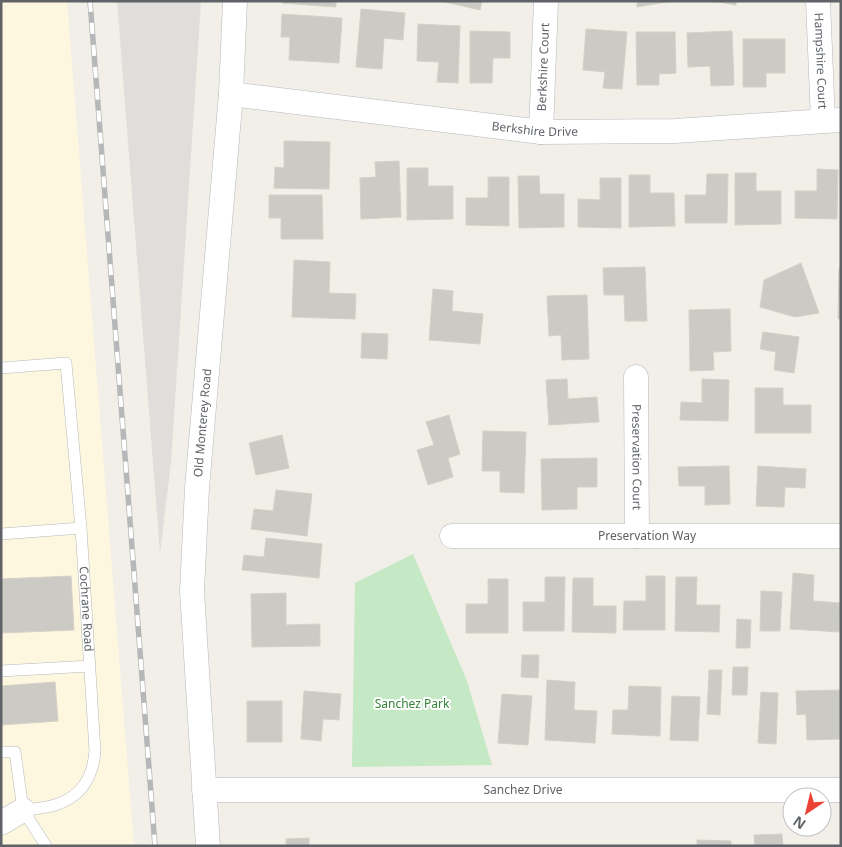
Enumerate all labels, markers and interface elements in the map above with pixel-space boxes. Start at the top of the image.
street label: Hampshire Court [810,12,832,110]
street label: Berkshire Court [533,22,553,112]
street label: Berkshire Drive [491,117,578,140]
street label: Old Monterey Road [189,368,215,478]
street label: Preservation Court [628,404,646,511]
street label: Preservation Way [598,527,697,544]
street label: Cochrane Road [75,566,98,652]
park label: Sanchez Park [375,695,450,712]
street label: Sanchez Drive [483,781,563,798]
north arrow [782,787,832,837]
text: N [789,812,809,834]

